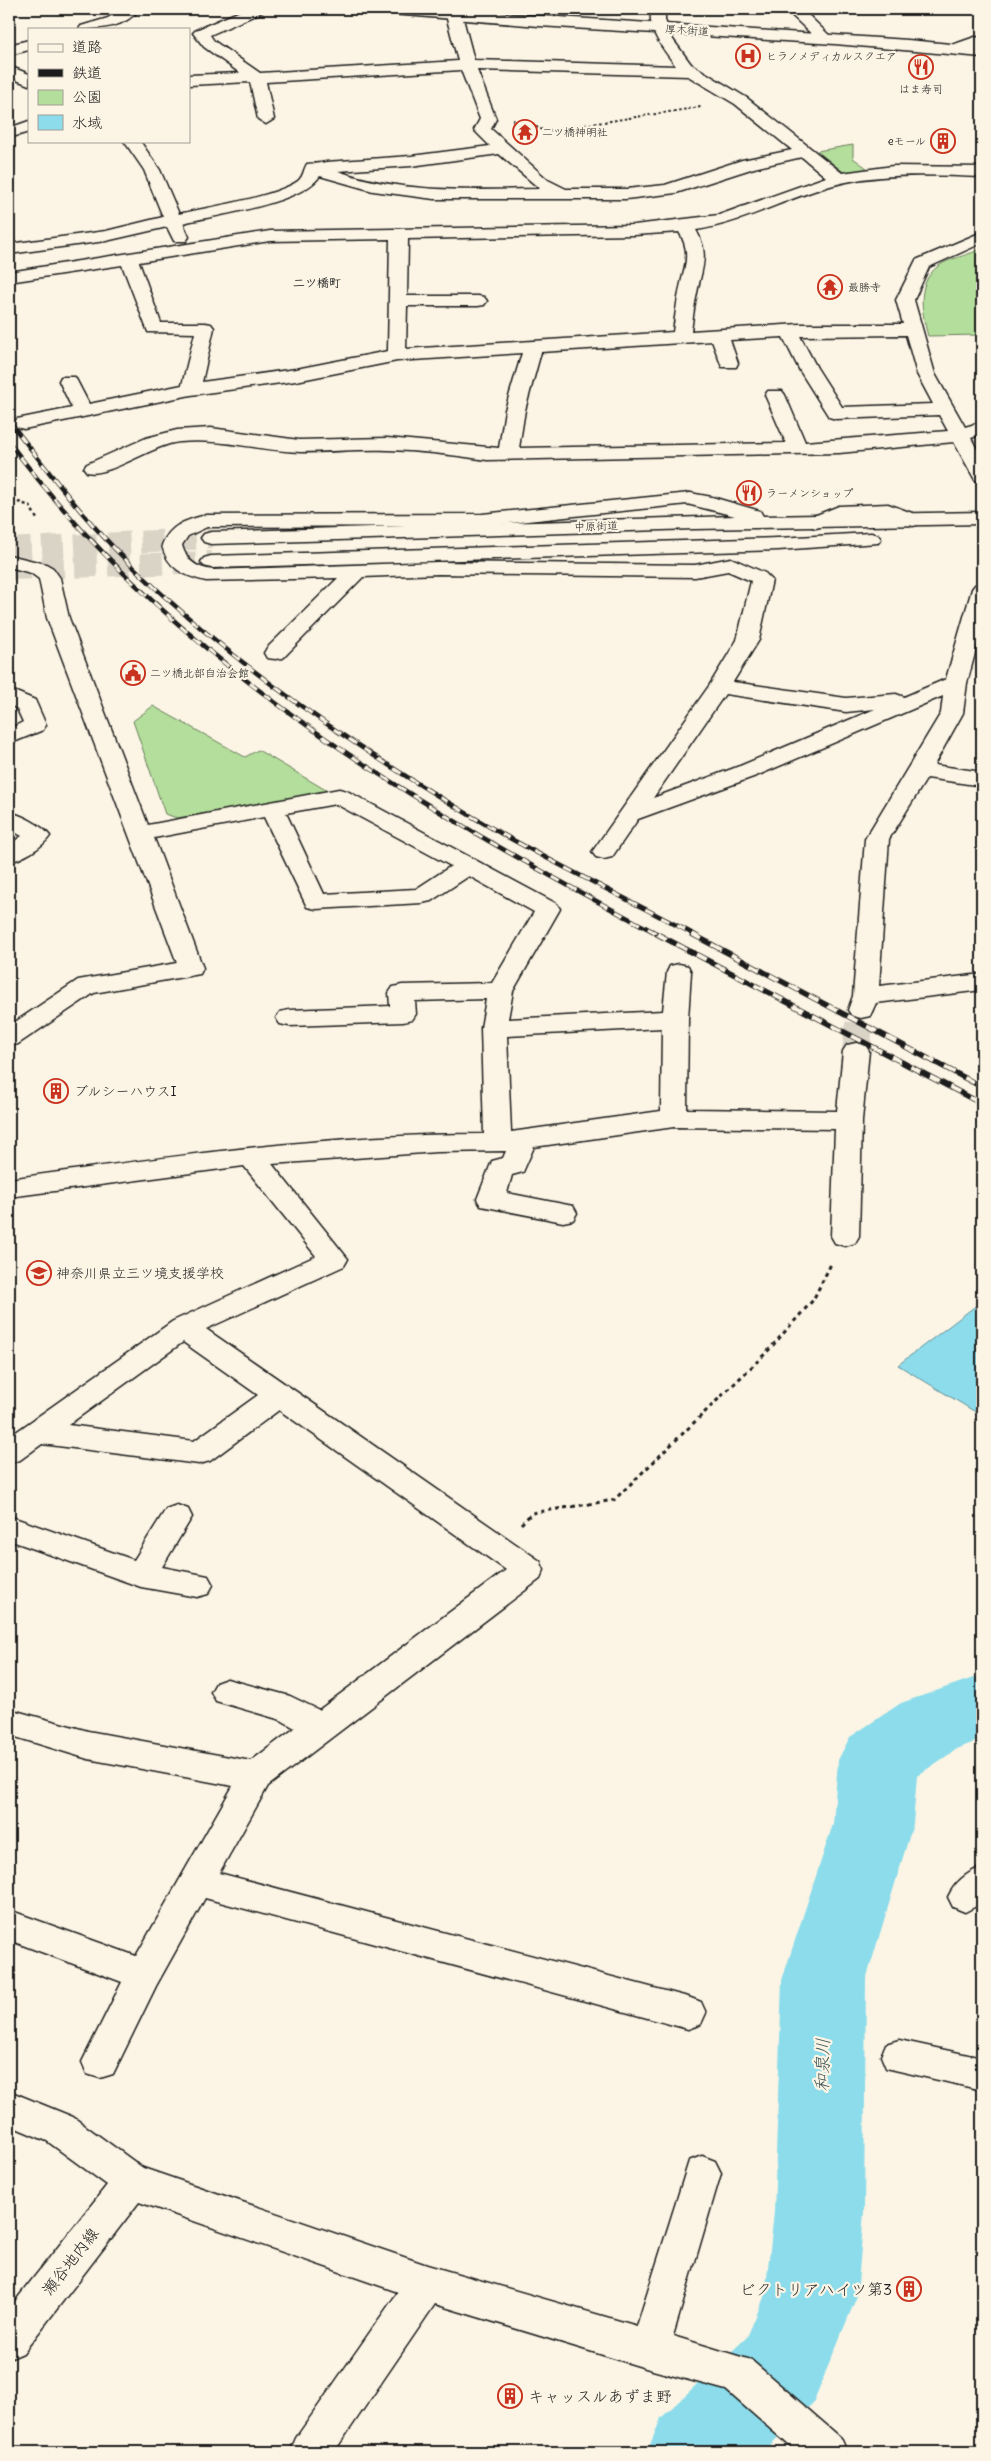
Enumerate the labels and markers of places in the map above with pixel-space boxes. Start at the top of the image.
hospital icon: ヒラノメディカルスクエア [735,43,761,69]
place label: ヒラノメディカルスクエア [766,49,897,63]
restaurant icon: はま寿司 [908,54,934,80]
place label: はま寿司 [899,82,943,96]
temple icon: 二ツ橋神明社 [512,119,538,145]
place label: 二ツ橋神明社 [542,125,608,139]
building icon: eモール [930,128,956,154]
place label: eモール [888,134,926,148]
temple icon: 最勝寺 [817,274,843,300]
place label: 最勝寺 [848,280,881,294]
restaurant icon: ラーメンショップ [736,480,762,506]
place label: ラーメンショップ [766,486,854,500]
public building icon: 二ツ橋北部自治会館 [120,660,146,686]
place label: 二ツ橋北部自治会館 [150,666,249,680]
building icon: ブルシーハウスI [43,1078,69,1104]
place label: ブルシーハウスI [74,1082,177,1100]
school or university icon: 神奈川県立三ツ境支援学校 [26,1260,52,1286]
place label: 神奈川県立三ツ境支援学校 [56,1264,224,1282]
building icon: ビクトリアハイツ第3 [896,2276,922,2302]
place label: ビクトリアハイツ第3 [740,2279,892,2299]
building icon: キャッスルあずま野 [497,2383,523,2409]
place label: キャッスルあずま野 [528,2386,672,2406]

